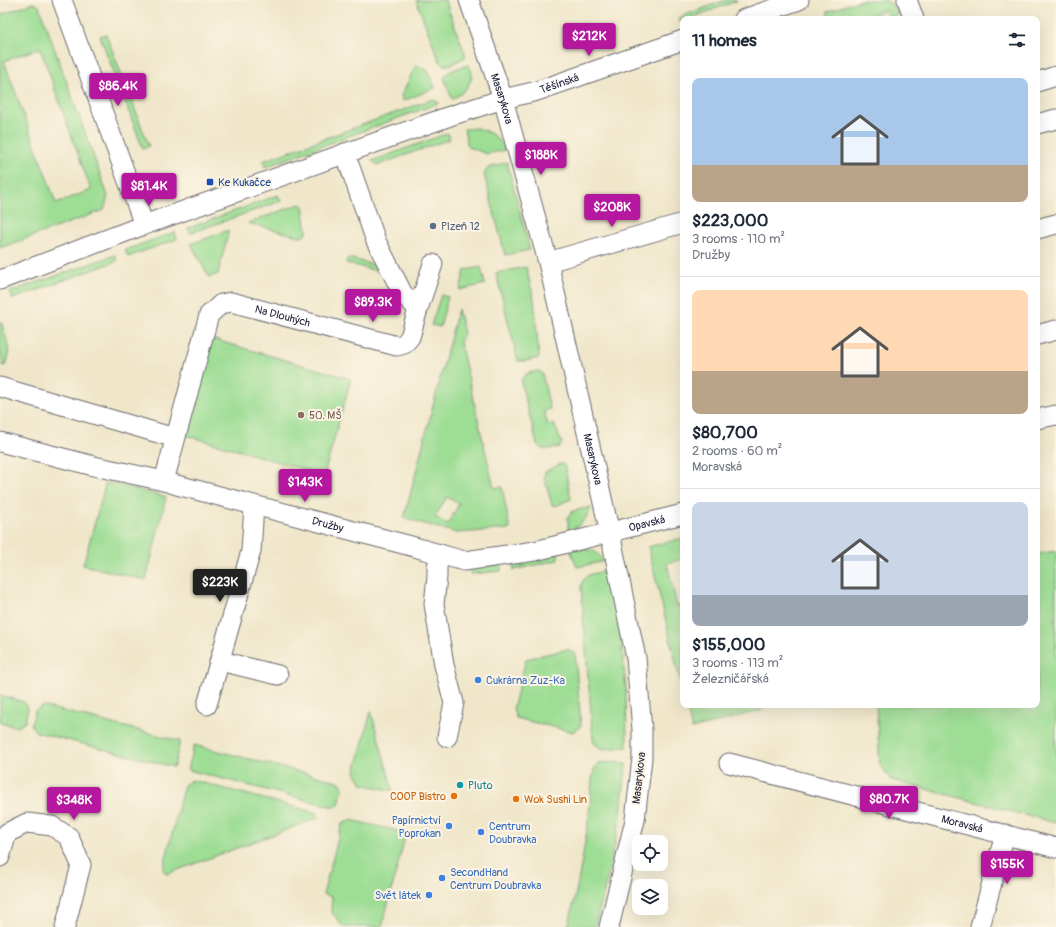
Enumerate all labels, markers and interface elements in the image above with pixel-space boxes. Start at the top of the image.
pin: $212K [561,23,617,57]
text: $212K [572,28,606,44]
icon: filters [1006,29,1028,51]
text: 11 homes [692,30,757,51]
street label: Těšínská [538,70,580,96]
street label: Masarykova [488,72,516,125]
pin: $86.4K [85,73,151,107]
text: $86.4K [98,78,138,94]
icon: home [824,104,896,176]
pin: $188K [513,142,569,176]
text: $188K [524,147,558,163]
pin: $81.4K [116,173,182,207]
place label: Ke Kukačce [218,176,272,189]
marker: Ke Kukačce [205,177,215,187]
text: $81.4K [131,178,167,194]
pin: $208K [584,194,640,228]
text: $208K [593,199,631,215]
text: $223,000 [692,210,768,231]
place label: Plzeň 12 [441,220,480,233]
marker: Plzeň 12 [428,221,438,231]
text: 3 rooms · 110 m² [692,231,785,247]
text: Družby [692,247,730,263]
pin: $89.3K [340,289,406,323]
text: $89.3K [354,294,392,310]
street label: Na Dlouhých [254,302,312,329]
icon: home [824,316,896,388]
place label: 50. MŠ [309,408,342,422]
marker: 50. MŠ [296,410,306,420]
text: $80,700 [692,422,758,443]
street label: Masarykova [581,432,605,486]
text: 2 rooms · 60 m² [692,443,782,459]
text: Moravská [692,459,742,475]
pin: $143K [277,469,333,503]
text: $143K [288,474,322,490]
street label: Opavská [627,512,666,534]
street label: Družby [311,514,345,535]
icon: home [824,528,896,600]
pin: $223K [192,569,248,603]
text: $223K [202,574,238,590]
text: $155,000 [692,634,765,655]
text: 3 rooms · 113 m² [692,655,783,671]
text: Železničářská [692,671,769,687]
place label: Cukrárna Zuz-Ka [486,674,565,687]
marker: Cukrárna Zuz-Ka [473,675,483,685]
street label: Masarykova [630,751,648,805]
place label: Pluto [468,779,493,792]
marker: Pluto [455,780,465,790]
pin: $80.7K [856,786,922,820]
pin: $348K [46,787,102,821]
place label: COOP Bistro [390,790,446,803]
marker: COOP Bistro [449,791,459,801]
text: $80.7K [869,791,909,807]
text: $348K [56,792,92,808]
place label: Wok Sushi Lin [524,793,587,806]
marker: Wok Sushi Lin [511,794,521,804]
street label: Moravská [940,812,984,835]
place label: Papírnictví Poprokan [392,814,441,840]
place label: Centrum Doubravka [489,820,536,846]
marker: Papírnictví Poprokan [444,821,454,831]
marker: Centrum Doubravka [476,827,486,837]
map controls [632,835,668,915]
button: locate [632,835,668,871]
pin: $155K [979,851,1035,885]
text: $155K [990,856,1024,872]
place label: SecondHand Centrum Doubravka [450,866,541,892]
marker: SecondHand Centrum Doubravka [437,873,447,883]
button: layers [632,879,668,915]
place label: Svět látek [375,889,421,902]
marker: Svět látek [424,890,434,900]

